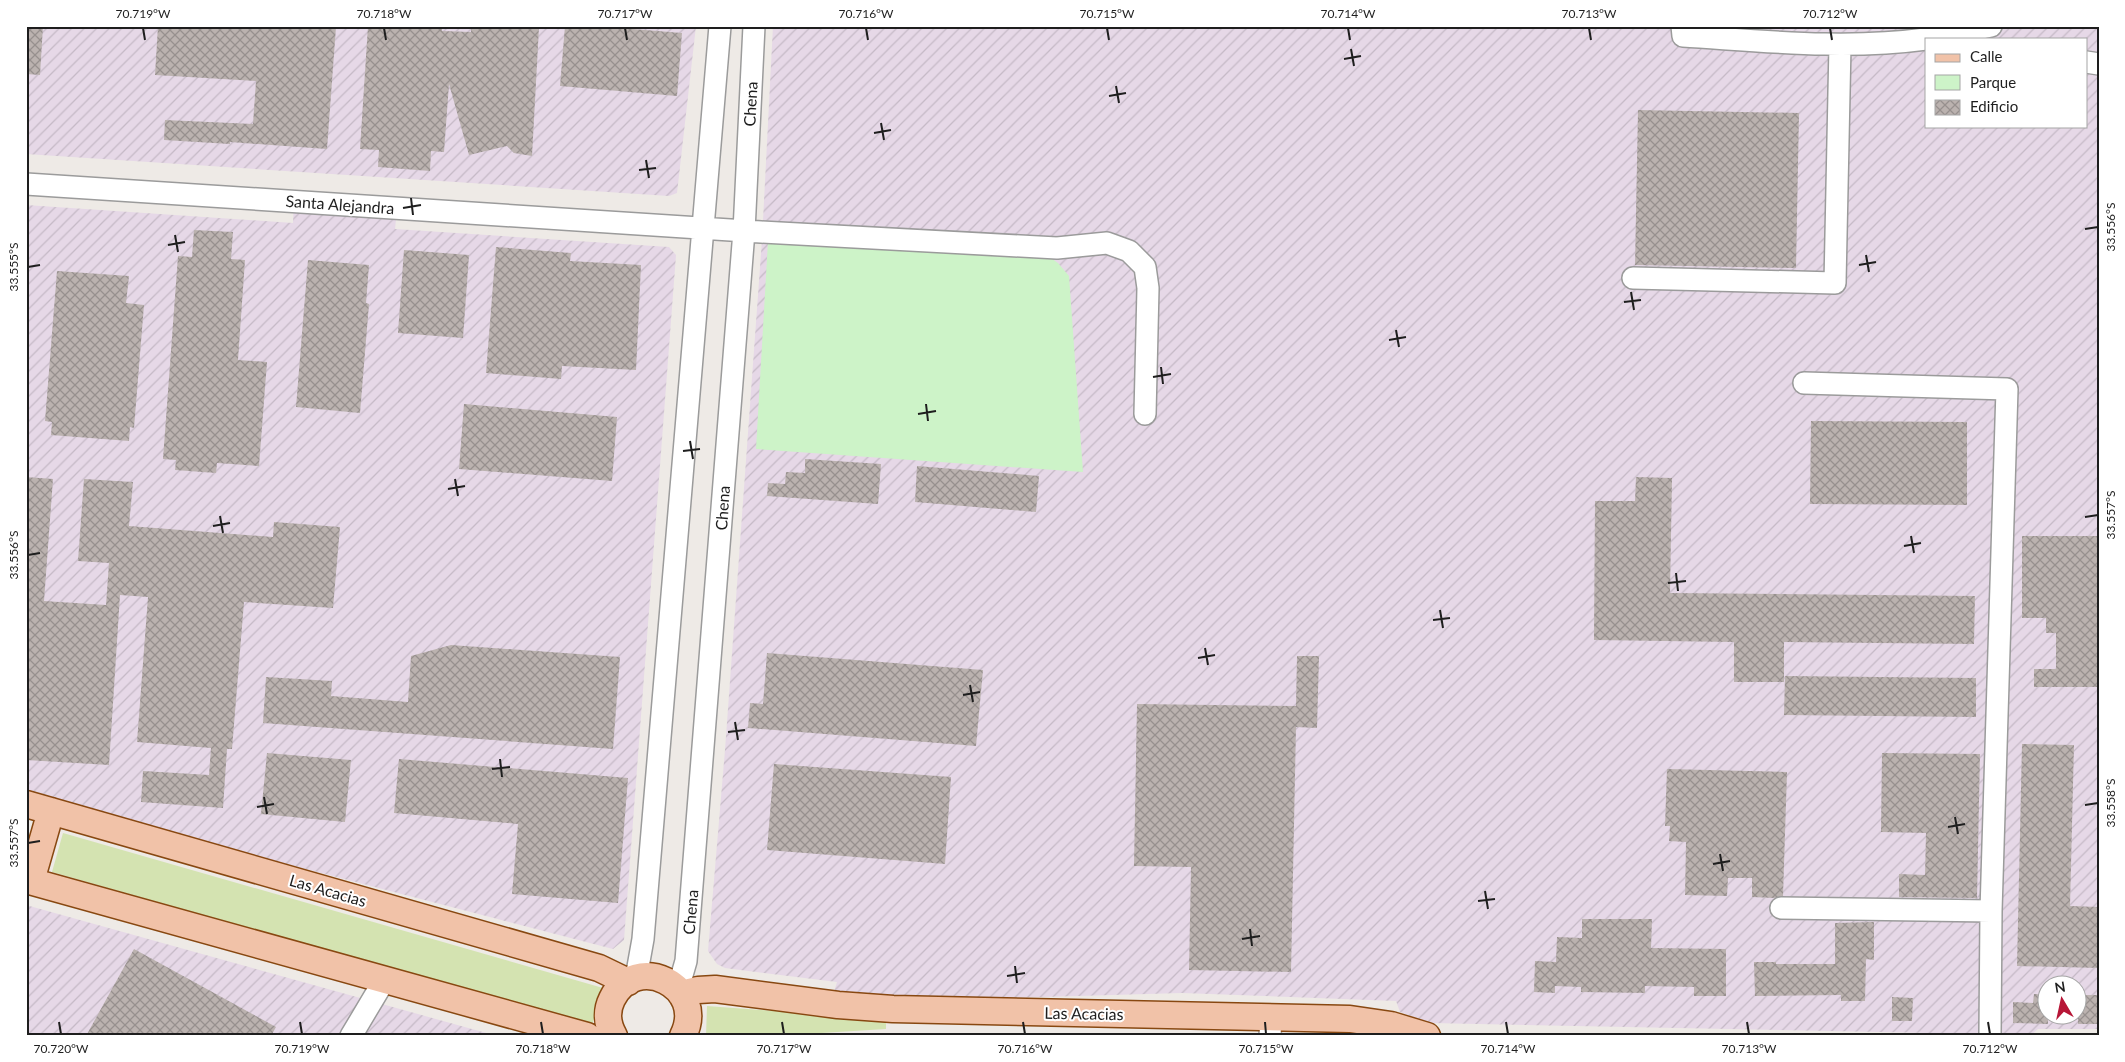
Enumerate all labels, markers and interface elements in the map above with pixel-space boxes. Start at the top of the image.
text: 70.719°W [115,6,171,21]
text: 70.718°W [356,6,412,21]
text: 70.717°W [597,6,653,21]
text: 70.716°W [838,6,894,21]
text: 70.715°W [1079,6,1135,21]
text: 70.714°W [1320,6,1376,21]
text: 70.713°W [1561,6,1617,21]
text: 70.712°W [1802,6,1858,21]
legend [1925,38,2088,128]
text: Calle [1970,47,2003,65]
text: Parque [1970,73,2016,91]
street label: Chena [739,81,761,127]
text: Edificio [1970,97,2018,115]
street label: Santa Alejandra [285,191,395,217]
text: 33.556°S [2103,202,2118,252]
text: 33.555°S [6,242,21,292]
street label: Chena [711,485,733,531]
text: 33.557°S [2103,490,2118,540]
text: 33.556°S [6,530,21,580]
text: 33.558°S [2103,778,2118,828]
text: 33.557°S [6,818,21,868]
street label: Las Acacias [287,870,369,910]
street label: Chena [679,889,701,935]
north arrow [2038,974,2088,1024]
text: N [2053,977,2067,996]
street label: Las Acacias [1044,1003,1124,1023]
text: 70.720°W [33,1041,89,1056]
text: 70.719°W [274,1041,330,1056]
text: 70.718°W [515,1041,571,1056]
text: 70.717°W [756,1041,812,1056]
text: 70.716°W [997,1041,1053,1056]
text: 70.715°W [1238,1041,1294,1056]
text: 70.714°W [1480,1041,1536,1056]
text: 70.713°W [1721,1041,1777,1056]
text: 70.712°W [1962,1041,2018,1056]

